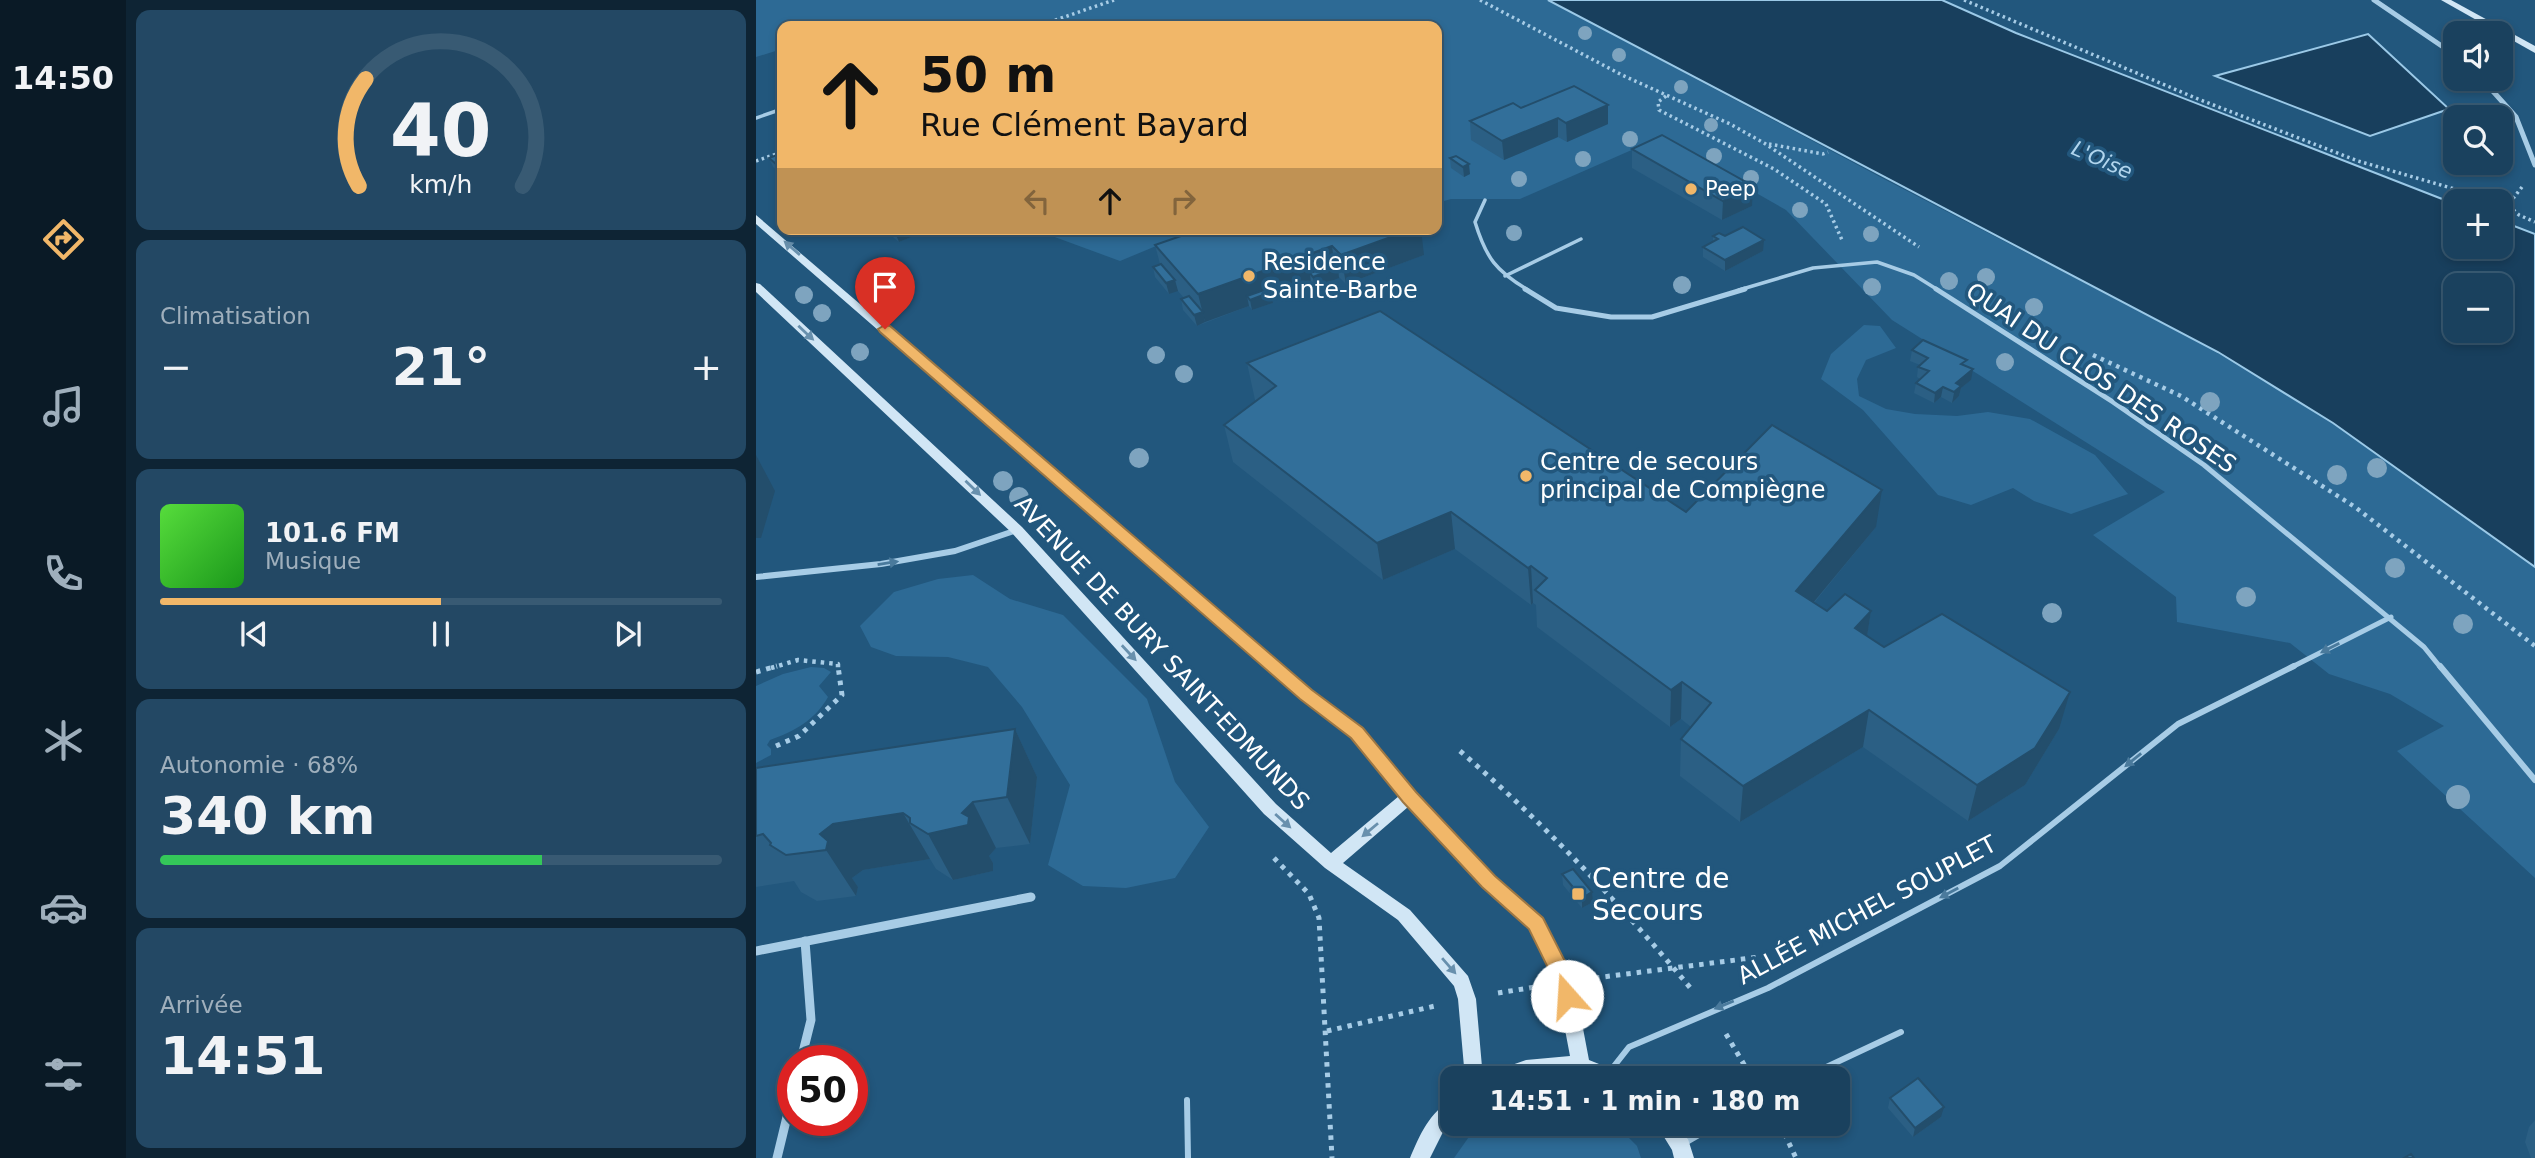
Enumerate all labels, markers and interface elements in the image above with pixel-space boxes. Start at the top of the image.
map controls [2443,21,2513,343]
button: sound [2443,21,2513,91]
text: 50 m [920,47,1056,104]
icon: ahead [805,49,896,140]
text: 14:50 [12,59,114,97]
text: 40 [390,88,492,173]
button: search [2443,105,2513,175]
text: Rue Clément Bayard [920,106,1249,144]
water label: L'Oise [2068,136,2136,184]
text: km/h [409,170,473,199]
place label: Peep [1705,177,1756,201]
marker: Peep [1683,181,1699,197]
icon: left [1018,182,1056,220]
icon: ahead [1091,182,1129,220]
icon: right [1164,182,1202,220]
button: + [2443,189,2513,259]
icon: directions [39,215,88,264]
one-way arrow [783,240,801,256]
place label: Residence Sainte-Barbe [1263,248,1418,304]
pin [855,257,915,329]
icon: arrive [866,268,904,306]
marker: Residence Sainte-Barbe [1241,268,1257,284]
button: − [2443,273,2513,343]
street label: QUAI DU CLOS DES ROSES [1961,277,2241,479]
text: Climatisation [160,303,311,329]
one-way arrow [797,325,815,341]
text: 21° [392,337,490,397]
text: − [160,345,192,389]
text: + [690,345,722,389]
icon: music [39,382,88,431]
place label: Centre de secours principal de Compiègne [1540,448,1825,504]
marker: Centre de secours principal de Compiègne [1518,468,1534,484]
one-way arrow [964,479,981,496]
street label: AVENUE DE BURY SAINT-EDMUNDS [1009,490,1315,816]
text: 101.6 FM [265,518,400,548]
text: Musique [265,548,361,574]
icon: phone [39,549,88,598]
one-way arrow [877,557,899,568]
icon: previous [235,615,273,653]
icon: pause [422,615,460,653]
icon: next [609,615,647,653]
one-way arrow [2320,642,2340,654]
one-way arrow [1121,644,1137,661]
icon: climate [39,716,88,765]
text: Autonomie · 68% [160,752,358,778]
one-way arrow [2124,752,2141,767]
text: 340 km [160,786,375,846]
one-way arrow [1274,812,1291,828]
one-way arrow [1361,822,1378,837]
street label: ALLÉE MICHEL SOUPLET [1732,829,2002,990]
place label: Centre de Secours [1592,862,1730,927]
icon: car [39,883,88,932]
marker: Centre de Secours [1570,886,1586,902]
one-way arrow [1939,887,1959,898]
one-way arrow [1441,958,1456,975]
position arrow [1530,959,1604,1033]
text: Arrivée [160,992,243,1018]
one-way arrow [1713,1000,1734,1011]
text: 14:51 [160,1026,326,1086]
speed limit sign: 50 [777,1045,868,1136]
icon: filters [39,1050,88,1099]
text: 14:51 · 1 min · 180 m [1490,1086,1800,1116]

